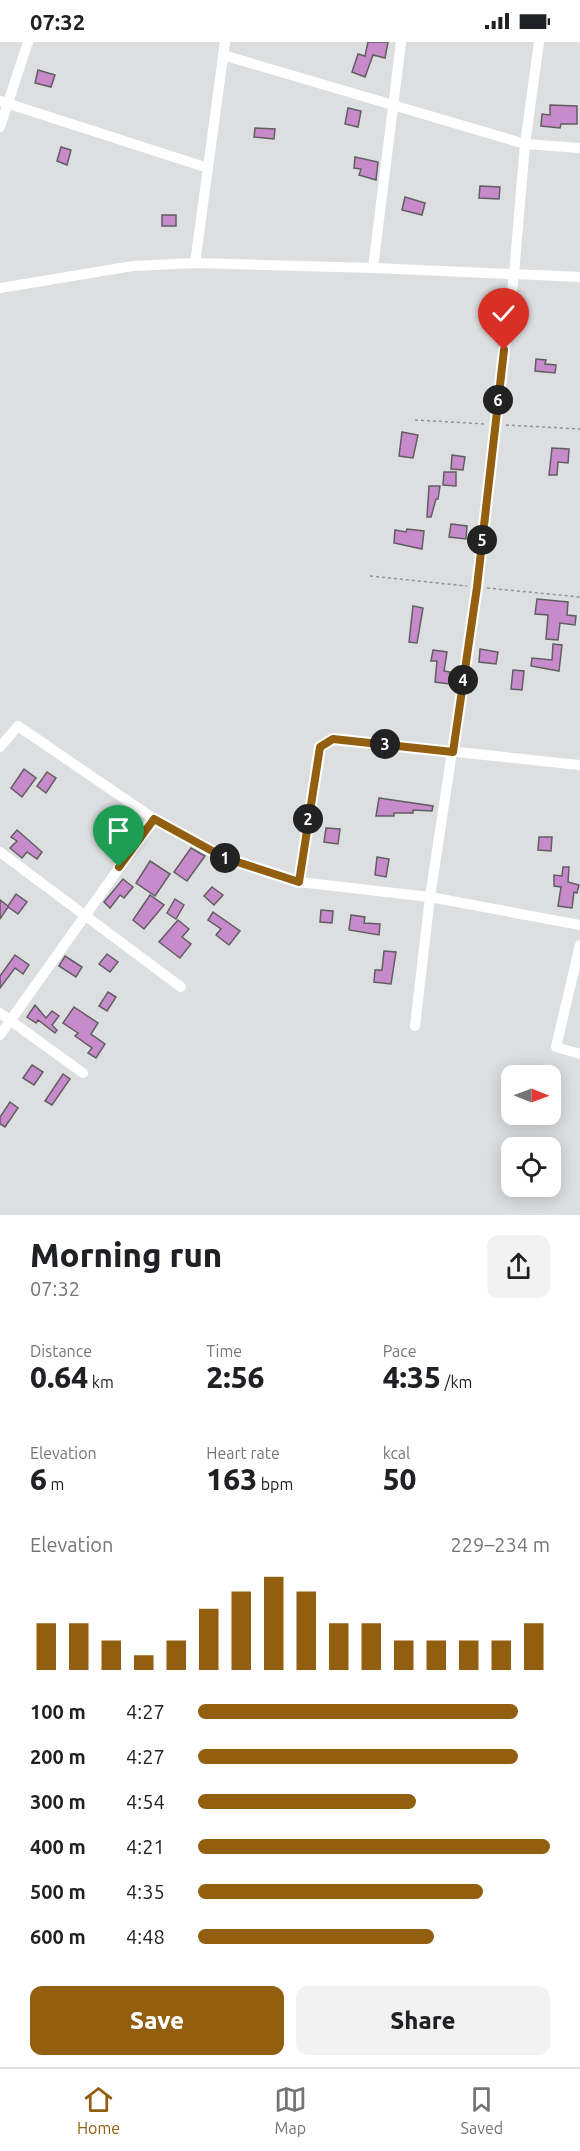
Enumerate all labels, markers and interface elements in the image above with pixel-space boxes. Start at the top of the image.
text: 07:32 [30,9,85,34]
pin [478,288,529,350]
icon: check [487,297,520,330]
pin: 6 [483,385,513,415]
text: 6 [493,391,503,409]
pin: 5 [467,525,497,555]
text: 5 [477,531,487,549]
pin: 4 [448,665,478,695]
text: 4 [458,671,468,689]
pin: 3 [370,729,400,759]
text: 3 [380,735,390,753]
pin: 2 [293,804,323,834]
pin [93,805,144,867]
text: 2 [303,810,313,828]
icon: arrive [102,814,135,847]
pin: 1 [210,843,240,873]
text: 1 [220,849,230,867]
north arrow [501,1065,561,1125]
map controls [501,1065,561,1197]
button: locate [501,1137,561,1197]
button: share [487,1235,550,1298]
text: Morning run [30,1236,222,1273]
text: 07:32 [30,1277,80,1300]
text: Distance [30,1342,92,1360]
text: Time [206,1342,242,1360]
text: Pace [383,1342,417,1360]
text: 0.64 [30,1360,88,1394]
text: 2:56 [206,1360,264,1394]
text: 4:35 [383,1360,441,1394]
text: km [88,1373,114,1391]
text: /km [441,1373,472,1391]
text: Elevation [30,1444,97,1462]
text: Heart rate [206,1444,280,1462]
text: kcal [383,1444,410,1462]
text: 6 [30,1462,47,1496]
text: 163 [206,1462,257,1496]
text: 50 [383,1462,417,1496]
text: m [47,1475,64,1493]
text: bpm [257,1475,293,1493]
text: Elevation [30,1533,113,1556]
text: 229–234 m [451,1533,550,1556]
text: 100 m [30,1700,86,1723]
text: 4:27 [126,1700,165,1723]
text: 200 m [30,1745,86,1768]
text: 4:27 [126,1745,165,1768]
text: 300 m [30,1790,86,1813]
text: 4:54 [126,1790,165,1813]
text: 400 m [30,1835,86,1858]
text: 4:21 [126,1835,165,1858]
text: 500 m [30,1880,86,1903]
text: 4:35 [126,1880,165,1903]
text: 600 m [30,1925,86,1948]
text: 4:48 [126,1925,165,1948]
button: Save [30,1986,284,2055]
button: Share [296,1986,550,2055]
tab: Home [77,2083,120,2137]
tab: Map [274,2083,307,2137]
tab: Saved [461,2083,503,2137]

